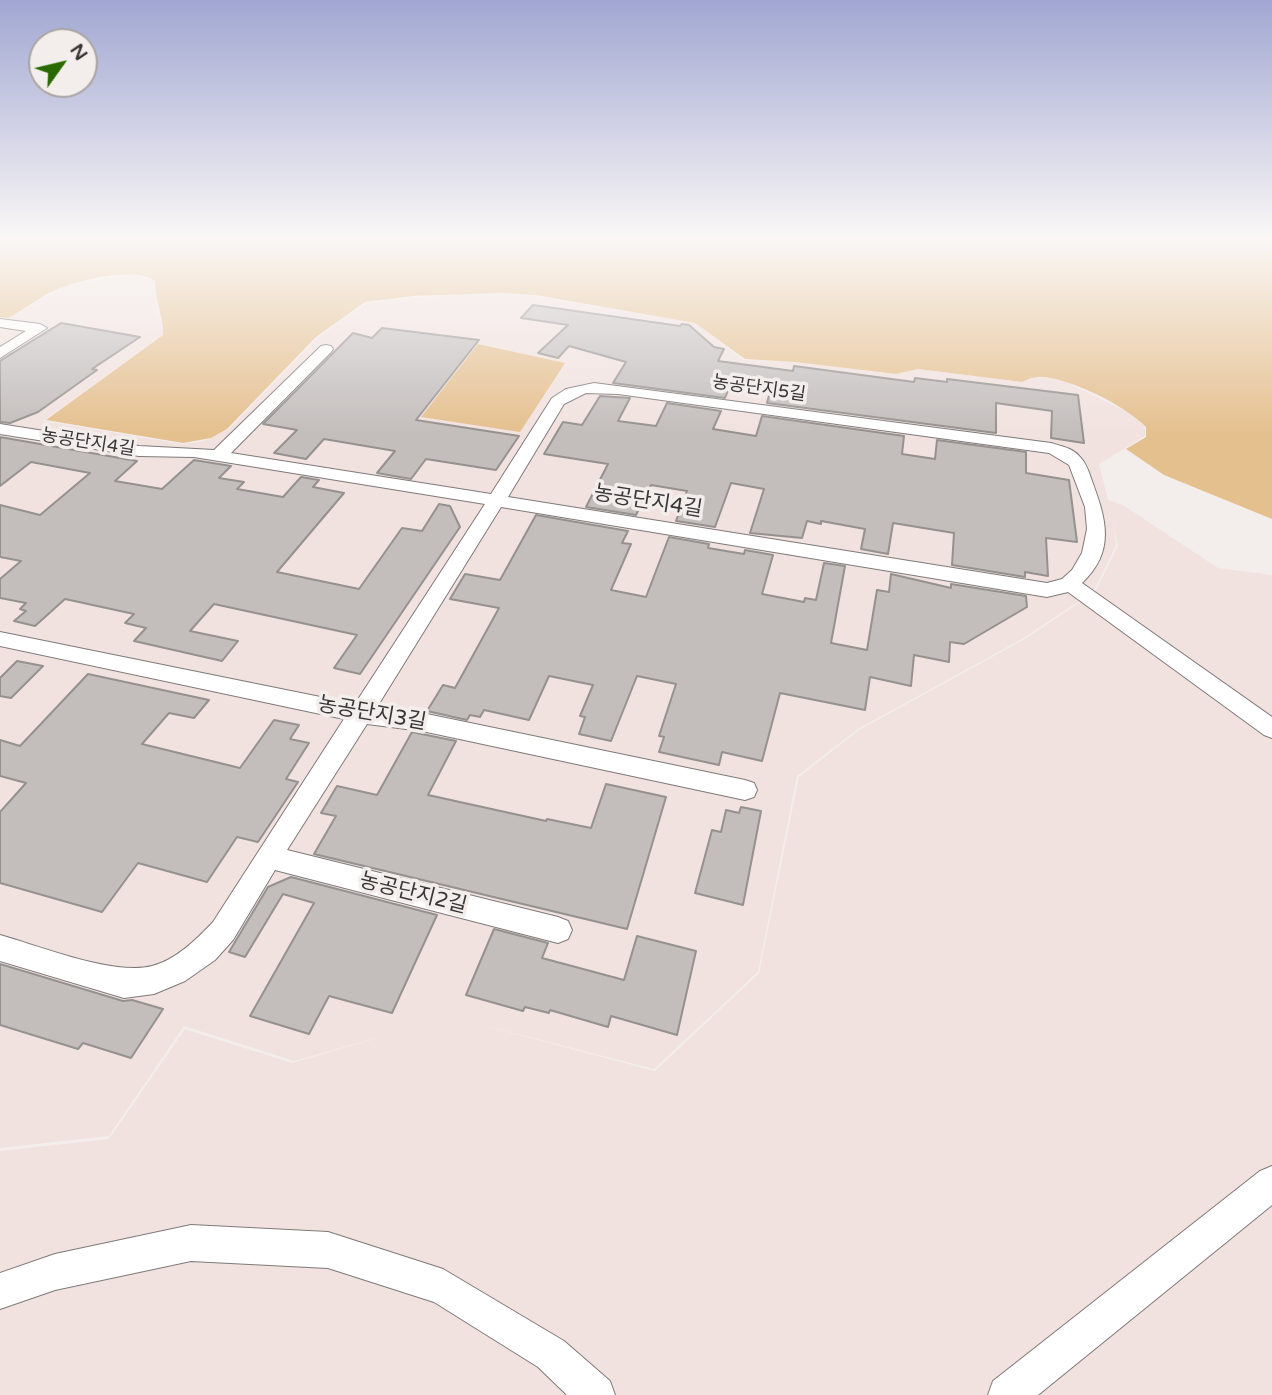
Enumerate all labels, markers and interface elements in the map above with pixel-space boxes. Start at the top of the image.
north arrow [28,28,98,98]
text: N [65,40,92,65]
street label: 농공단지5길 [711,372,807,406]
street label: 농공단지4길 [40,425,136,461]
street label: 농공단지4길 [592,481,704,523]
street label: 농공단지3길 [316,692,428,736]
street label: 농공단지2길 [357,868,469,920]

